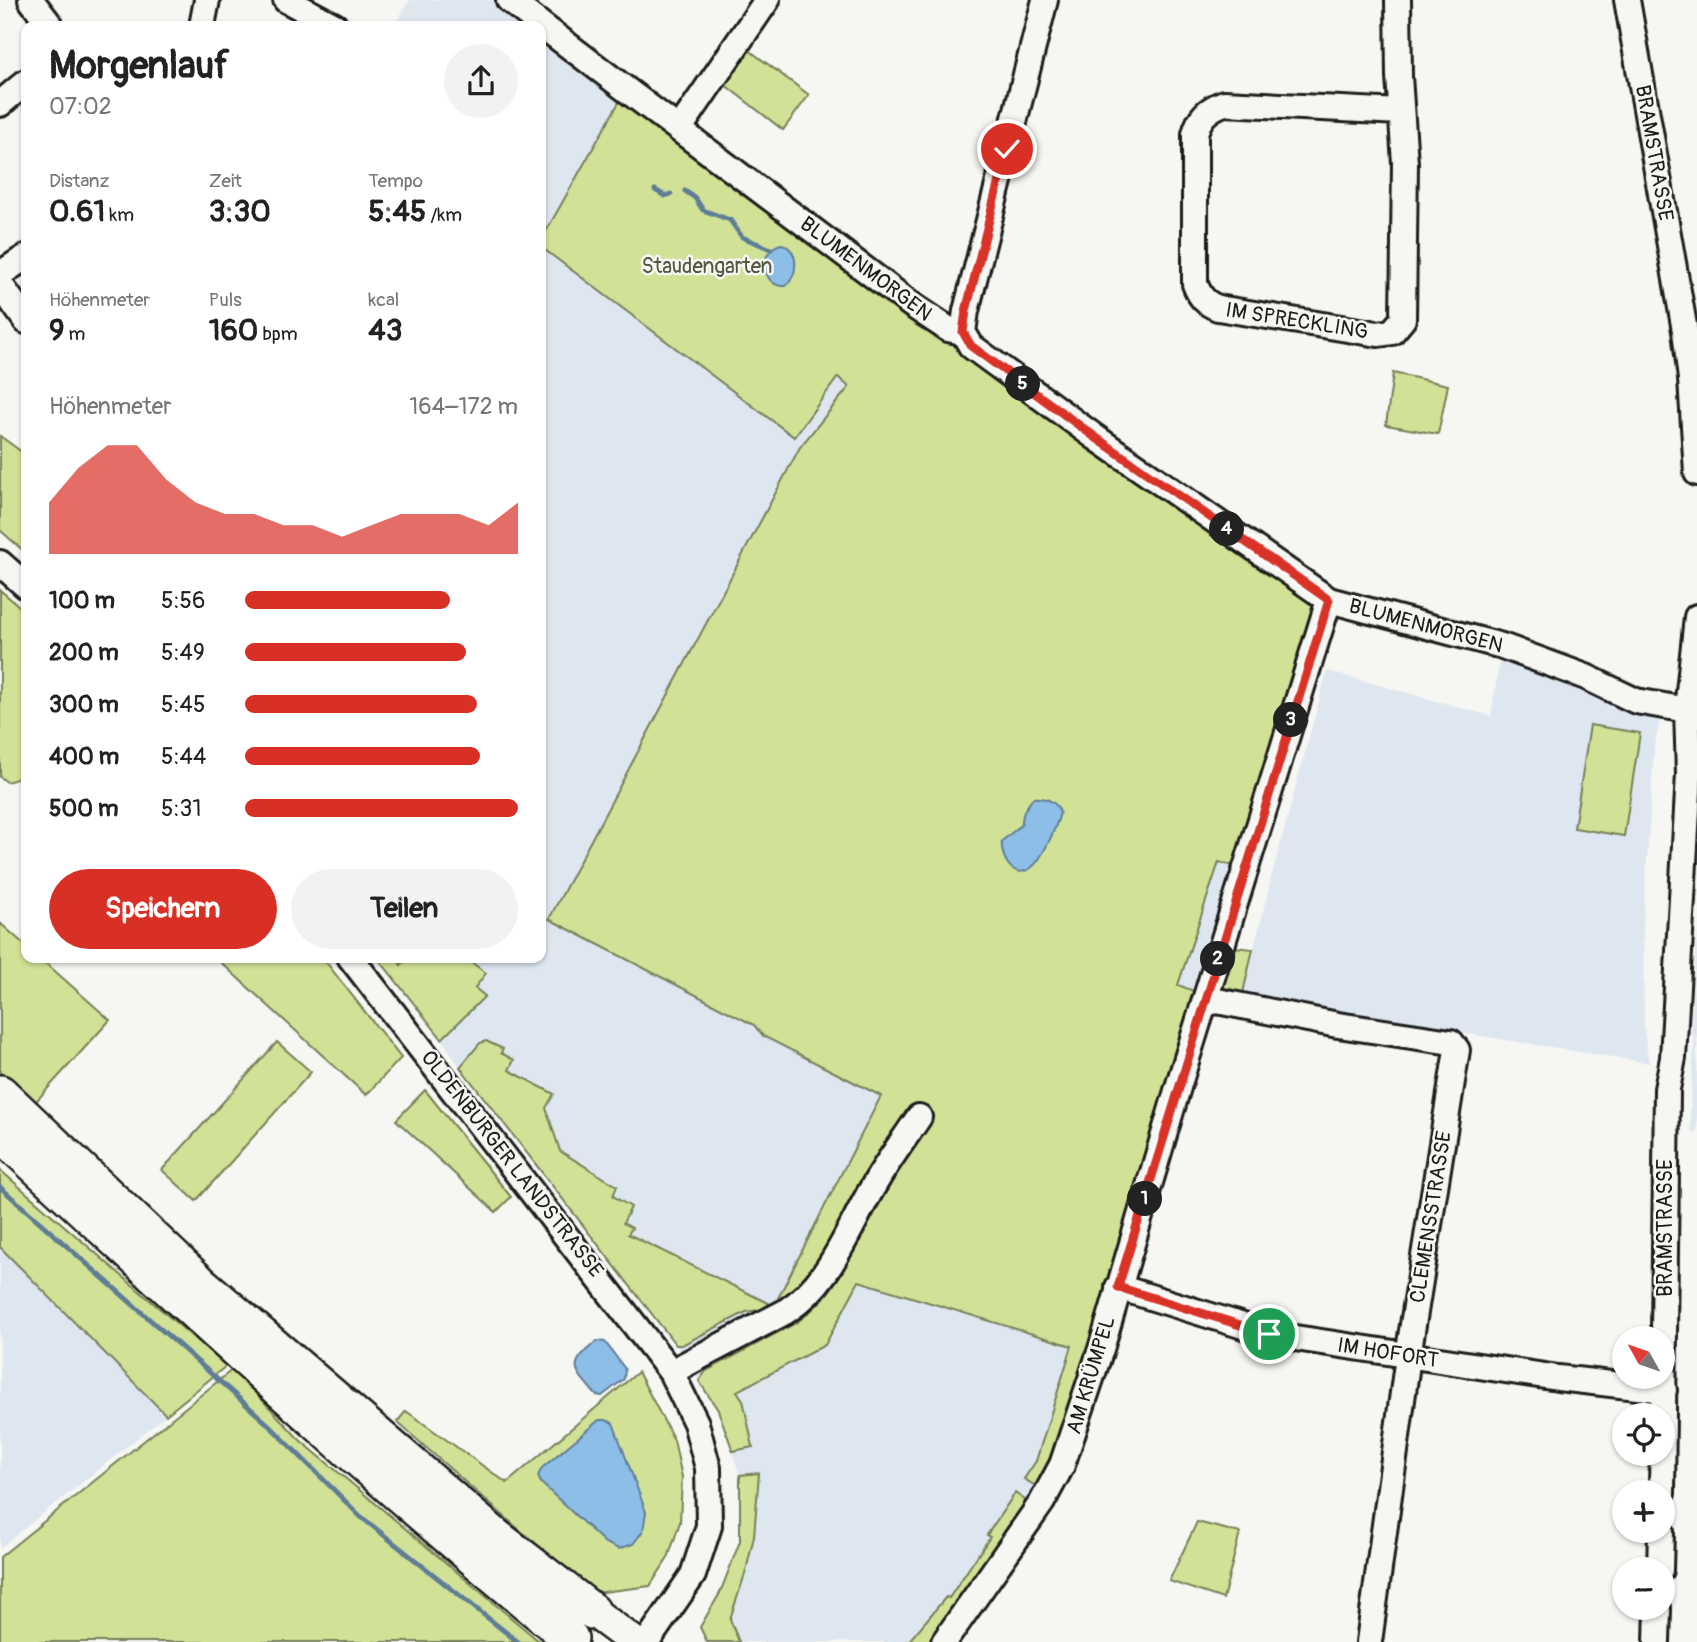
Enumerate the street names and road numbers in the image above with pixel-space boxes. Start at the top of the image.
street label: BRAMSTRASSE [1629,83,1679,223]
street label: BLUMENMORGEN [795,211,937,327]
street label: IM SPRECKLING [1224,296,1370,346]
street label: BLUMENMORGEN [1346,592,1506,660]
street label: OLDENBURGER LANDSTRASSE [415,1045,609,1283]
street label: CLEMENSSTRASSE [1404,1129,1458,1305]
street label: BRAMSTRASSE [1652,1159,1679,1297]
street label: AM KRÜMPEL [1060,1313,1122,1437]
street label: IM HOFORT [1336,1332,1441,1374]

